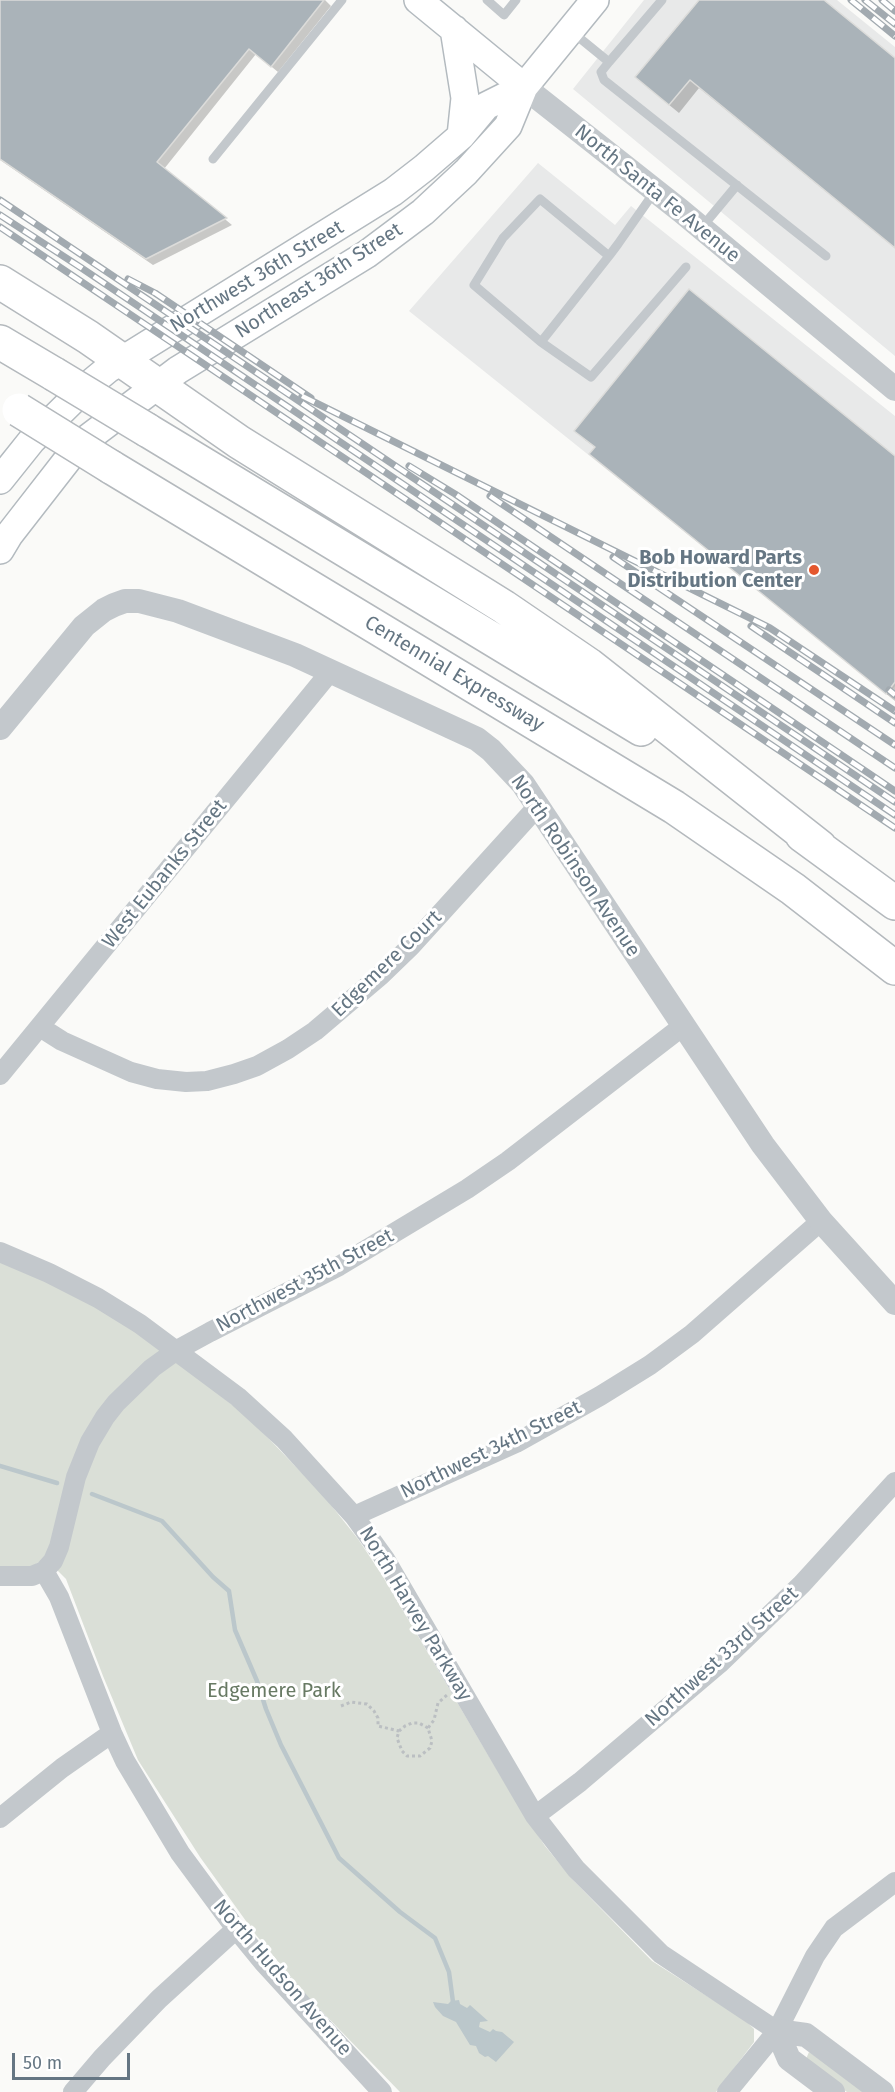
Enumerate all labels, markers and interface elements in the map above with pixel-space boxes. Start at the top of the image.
street label: North Santa Fe Avenue [569,120,745,268]
street label: Northwest 36th Street [166,216,348,338]
street label: Northeast 36th Street [231,218,407,344]
place label: Bob Howard Parts Distribution Center [628,546,802,593]
marker: Bob Howard Parts Distribution Center [807,563,821,577]
street label: Centennial Expressway [360,611,548,737]
street label: North Robinson Avenue [505,770,645,962]
street label: West Eubanks Street [98,795,232,953]
street label: Edgemere Court [327,905,447,1023]
street label: Northwest 35th Street [212,1224,398,1338]
street label: Northwest 34th Street [397,1396,585,1504]
street label: North Harvey Parkway [353,1522,477,1706]
street label: Northwest 33rd Street [641,1582,803,1732]
park label: Edgemere Park [207,1679,341,1703]
street label: North Hudson Avenue [208,1895,356,2061]
scale bar [15,2041,134,2079]
text: 50 m [23,2052,62,2074]

